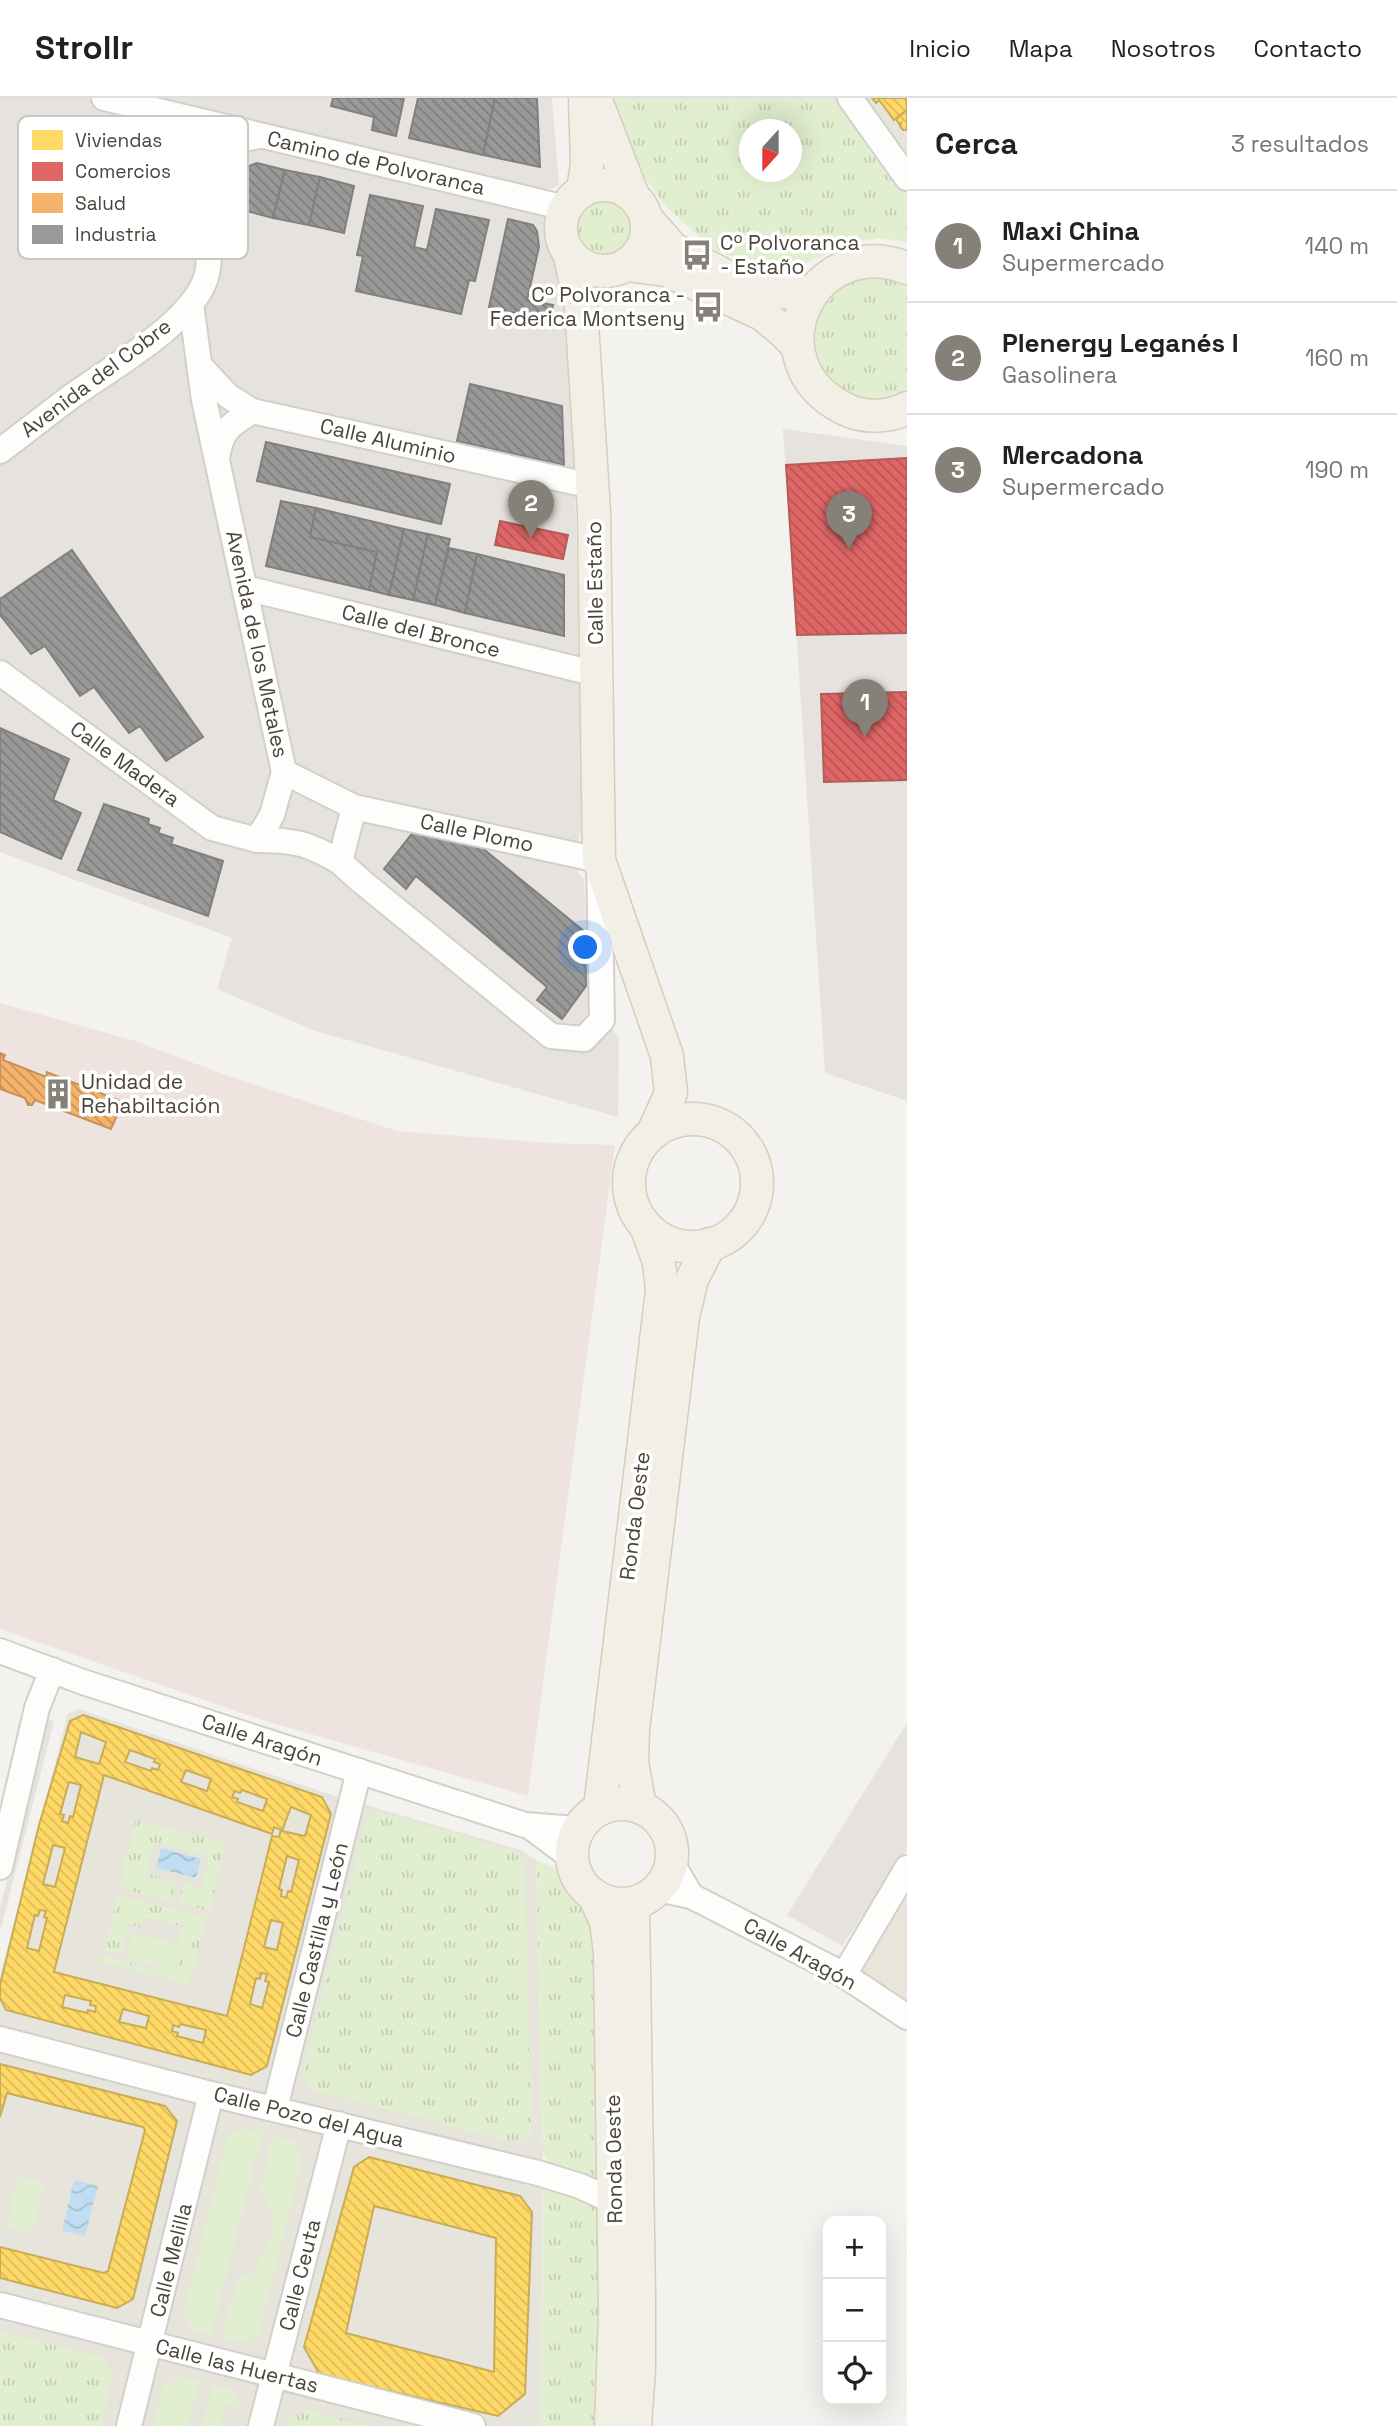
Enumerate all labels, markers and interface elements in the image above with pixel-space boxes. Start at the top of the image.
text: Strollr [35,27,133,69]
text: Inicio [909,33,971,64]
text: Mapa [1009,33,1073,64]
text: Nosotros [1111,33,1216,64]
text: Contacto [1254,33,1362,64]
legend [18,116,248,259]
north arrow [739,119,802,182]
street label: Camino de Polvoranca [265,124,488,201]
text: Cerca [935,124,1018,163]
text: Viviendas [75,128,162,153]
text: 3 resultados [1231,129,1369,159]
text: Comercios [75,159,171,184]
text: Salud [75,191,126,216]
text: Maxi China [1002,214,1140,248]
text: Industria [75,222,157,247]
place label: Cº Polvoranca - Estaño [720,229,859,280]
text: 1 [953,231,963,261]
text: 140 m [1305,231,1369,261]
bus stop icon: Cº Polvoranca - Estaño [680,238,714,272]
text: Supermercado [1002,248,1165,278]
place label: Cº Polvoranca - Federica Montseny [490,281,685,332]
bus stop icon: Cº Polvoranca - Federica Montseny [691,290,725,324]
street label: Avenida del Cobre [15,312,176,443]
text: Plenergy Leganés I [1002,326,1239,360]
text: 2 [951,343,965,373]
text: 160 m [1305,343,1369,373]
text: Gasolinera [1002,360,1117,390]
street label: Calle Aluminio [317,412,459,469]
text: Mercadona [1002,438,1143,472]
text: 3 [951,455,965,485]
text: 190 m [1305,455,1369,485]
text: Supermercado [1002,472,1165,502]
pin: 2 [508,480,554,538]
pin: 3 [826,491,872,549]
street label: Calle Estaño [580,521,609,645]
street label: Avenida de los Metales [220,528,295,760]
street label: Calle del Bronce [339,598,503,663]
pin: 1 [842,679,888,737]
street label: Calle Madera [65,715,186,812]
street label: Calle Plomo [418,807,536,858]
your location [568,930,602,964]
place label: Unidad de Rehabiltación [81,1068,220,1119]
building icon: Unidad de Rehabiltación [41,1077,75,1111]
street label: Ronda Oeste [613,1450,656,1582]
street label: Calle Aragón [198,1707,326,1772]
street label: Calle Castilla y León [279,1839,354,2040]
street label: Calle Aragón [739,1911,862,1996]
street label: Calle Pozo del Agua [211,2080,407,2153]
street label: Ronda Oeste [599,2094,628,2224]
street label: Calle Melilla [143,2200,198,2320]
street label: Calle Ceuta [273,2216,326,2334]
map controls [823,2216,886,2405]
button: + [823,2216,886,2279]
button: − [823,2279,886,2342]
street label: Calle las Huertas [153,2332,321,2399]
button: locate [823,2342,886,2405]

